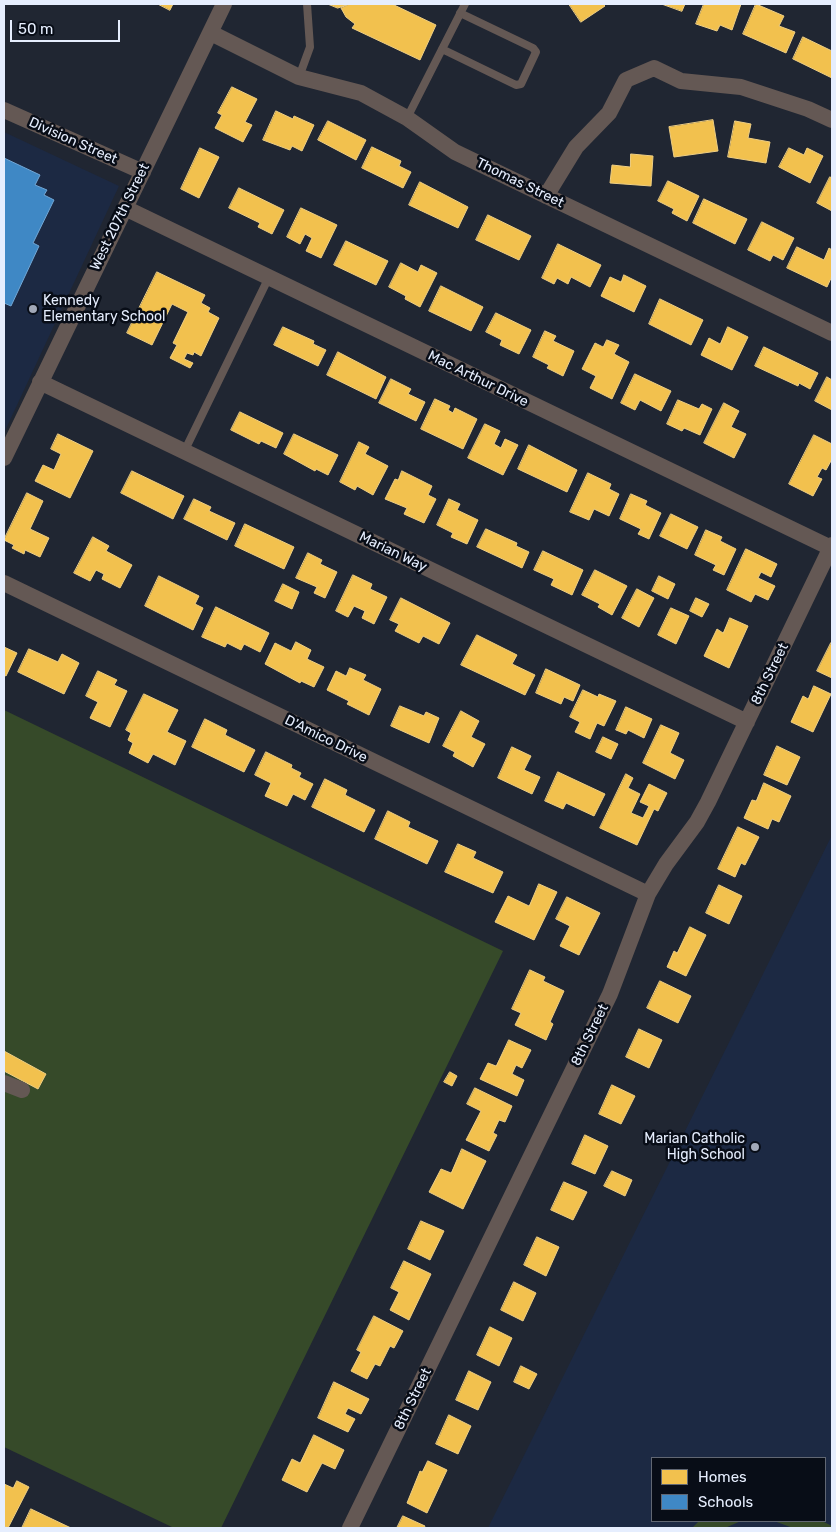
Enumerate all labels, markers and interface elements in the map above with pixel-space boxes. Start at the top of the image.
scale bar [12,10,122,42]
text: 50 m [18,20,53,38]
street label: Division Street [26,114,120,168]
street label: Thomas Street [473,154,567,212]
street label: West 207th Street [87,161,153,273]
place label: Kennedy Elementary School [43,293,166,326]
marker: Kennedy Elementary School [27,303,39,315]
street label: Mac Arthur Drive [425,347,531,411]
street label: Marian Way [356,528,430,576]
street label: 8th Street [748,640,792,708]
street label: D'Amico Drive [282,712,370,766]
street label: 8th Street [568,1001,612,1069]
place label: Marian Catholic High School [644,1131,745,1164]
marker: Marian Catholic High School [749,1141,761,1153]
street label: 8th Street [391,1365,435,1433]
legend [651,1457,826,1522]
text: Homes [698,1468,747,1486]
text: Schools [698,1493,753,1511]

